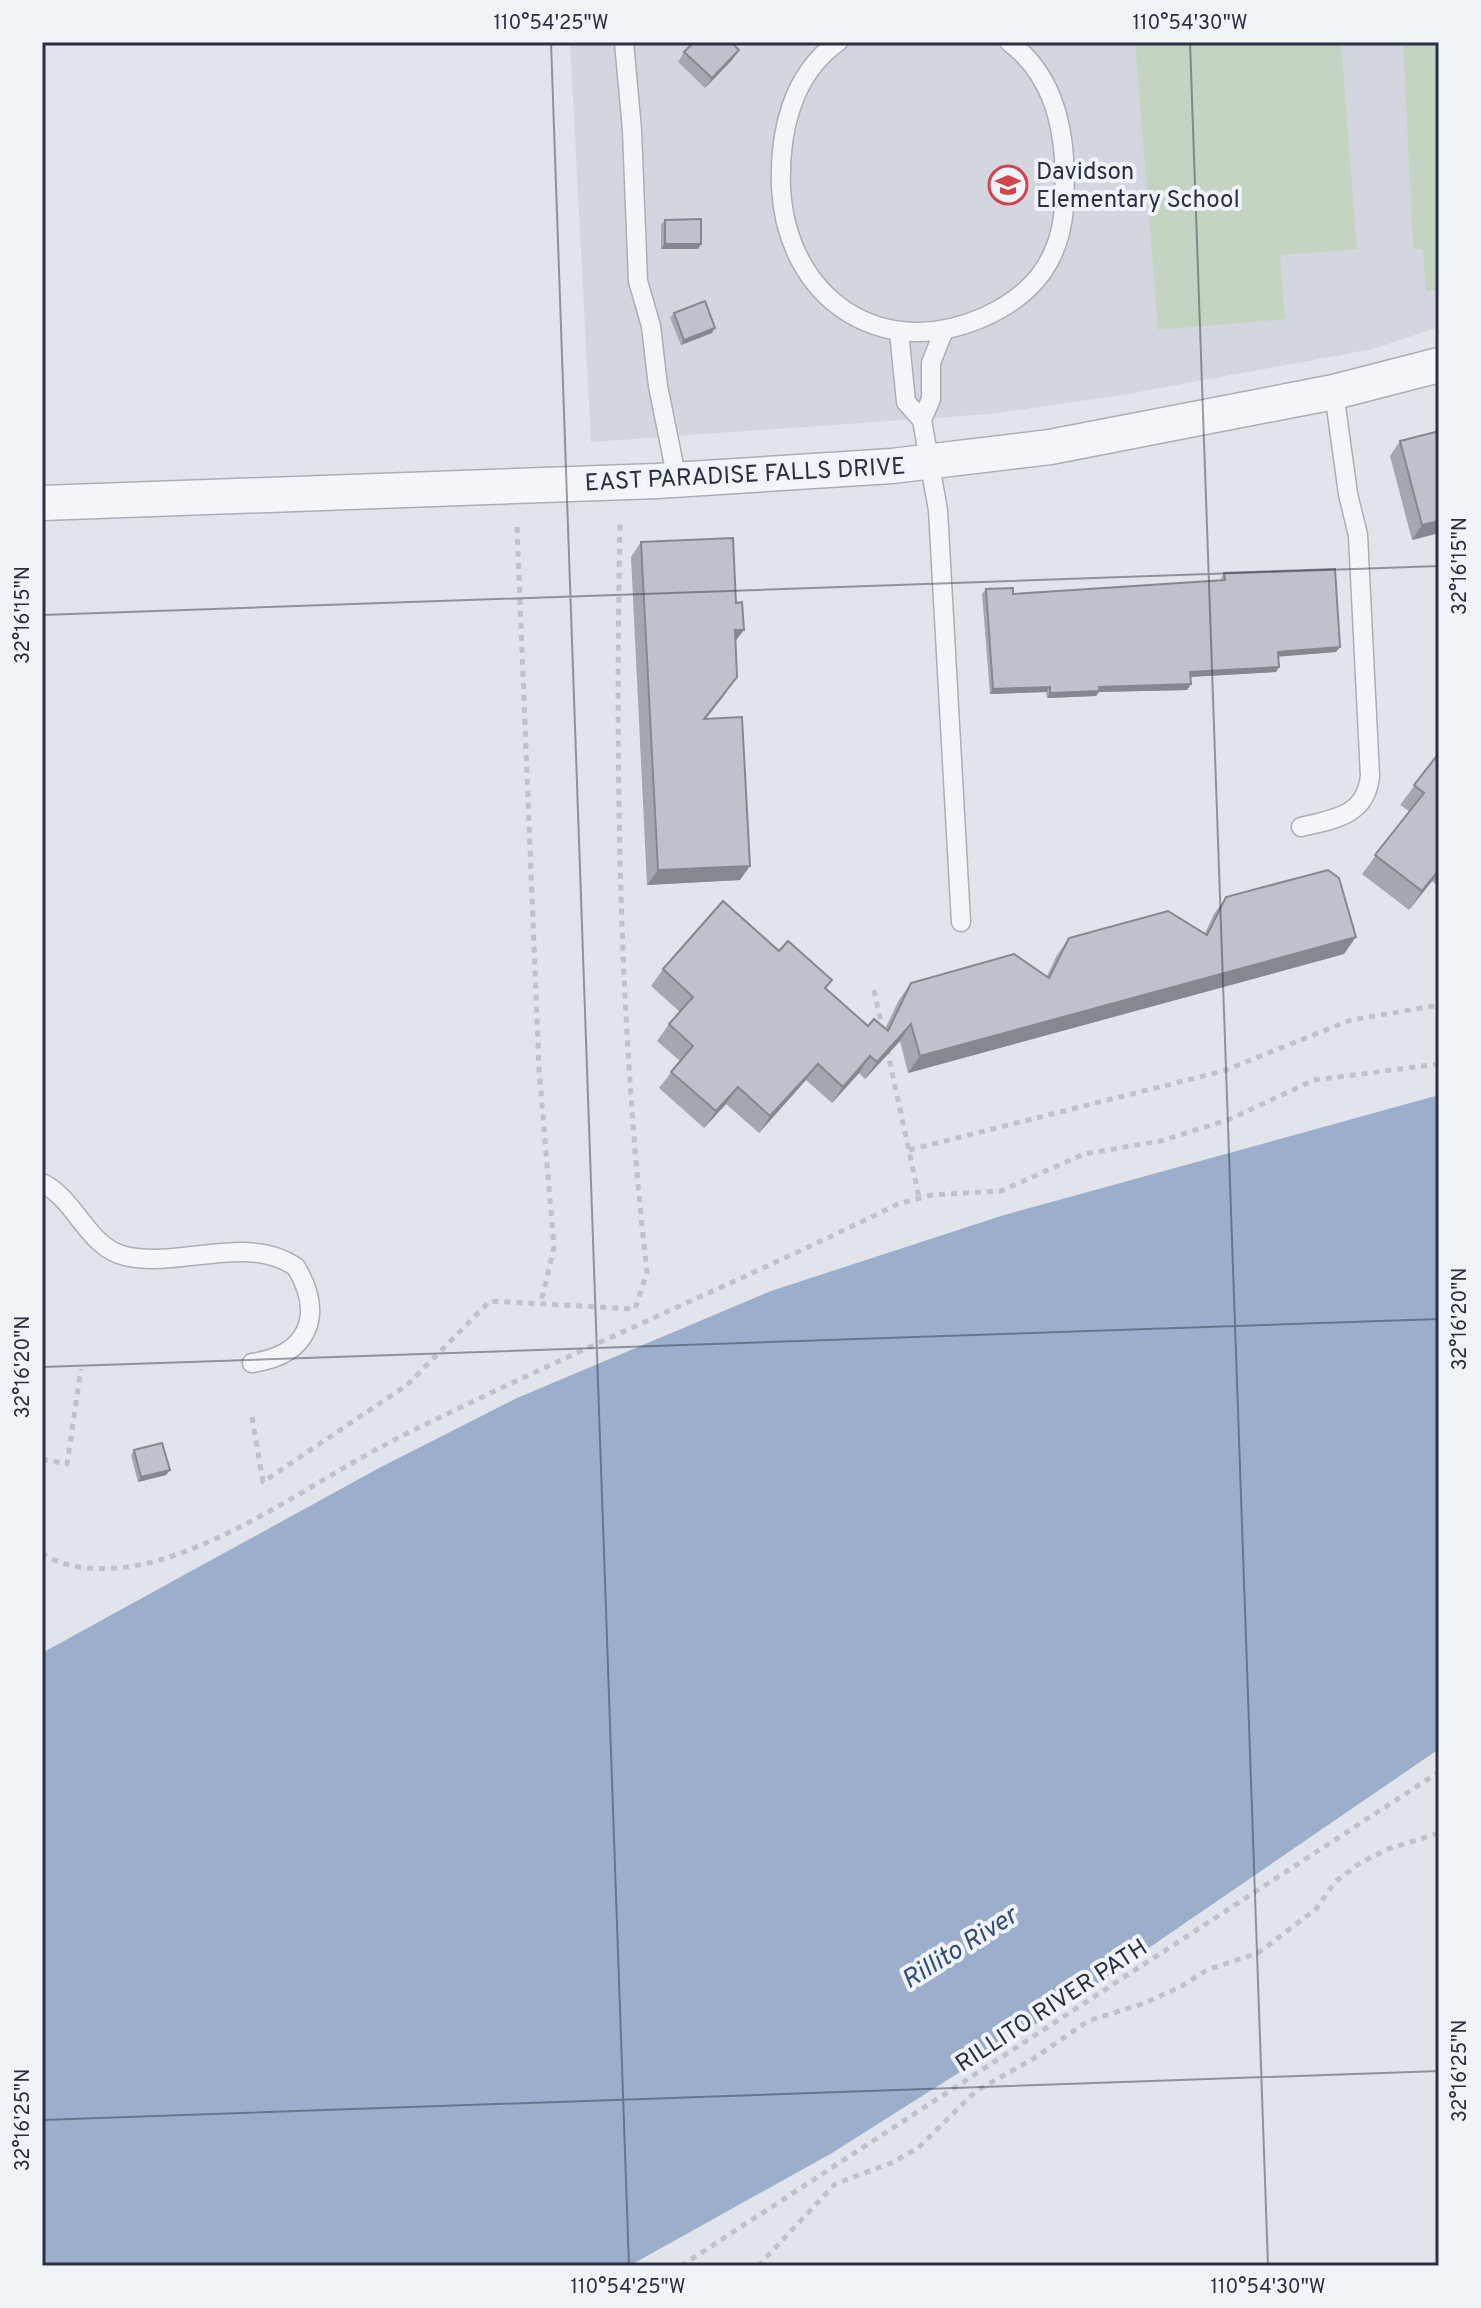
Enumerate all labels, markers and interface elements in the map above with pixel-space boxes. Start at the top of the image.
text: 110°54'25"W [494,11,608,37]
text: 110°54'30"W [1133,11,1248,37]
place label: Davidson Elementary School [1036,158,1240,216]
school or university icon: Davidson Elementary School [987,164,1029,206]
street label: EAST PARADISE FALLS DRIVE [584,453,906,499]
text: 32°16'15"N [1448,517,1474,615]
text: 32°16'15"N [11,566,37,664]
text: 32°16'20"N [1448,1267,1474,1371]
text: 32°16'20"N [11,1315,37,1419]
water label: Rillito River [896,1900,1026,1998]
street label: RILLITO RIVER PATH [950,1933,1154,2080]
text: 32°16'25"N [1448,2020,1474,2122]
text: 32°16'25"N [11,2069,37,2171]
text: 110°54'25"W [571,2275,685,2301]
text: 110°54'30"W [1211,2275,1326,2301]

